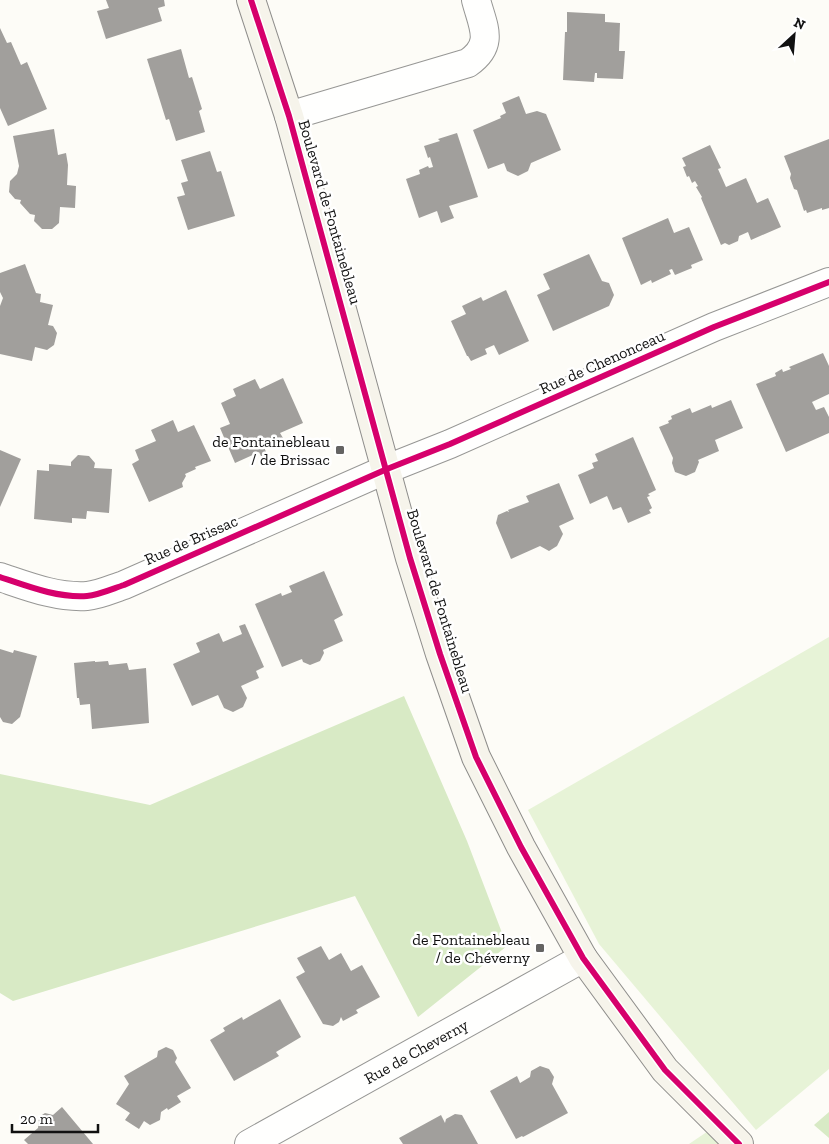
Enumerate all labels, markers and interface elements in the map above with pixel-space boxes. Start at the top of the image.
north arrow [769,10,819,60]
text: N [791,14,808,34]
street label: Boulevard de Fontainebleau [295,118,365,306]
street label: Rue de Chenonceau [537,326,668,398]
place label: de Fontainebleau / de Brissac [212,432,330,469]
marker: de Fontainebleau / de Brissac [334,444,346,456]
street label: Boulevard de Fontainebleau [403,507,477,695]
street label: Rue de Brissac [141,511,241,569]
place label: de Fontainebleau / de Chéverny [412,930,531,967]
marker: de Fontainebleau / de Chéverny [534,942,546,954]
street label: Rue de Cheverny [361,1014,472,1088]
scale bar [12,1102,99,1134]
text: 20 m [20,1110,53,1128]

